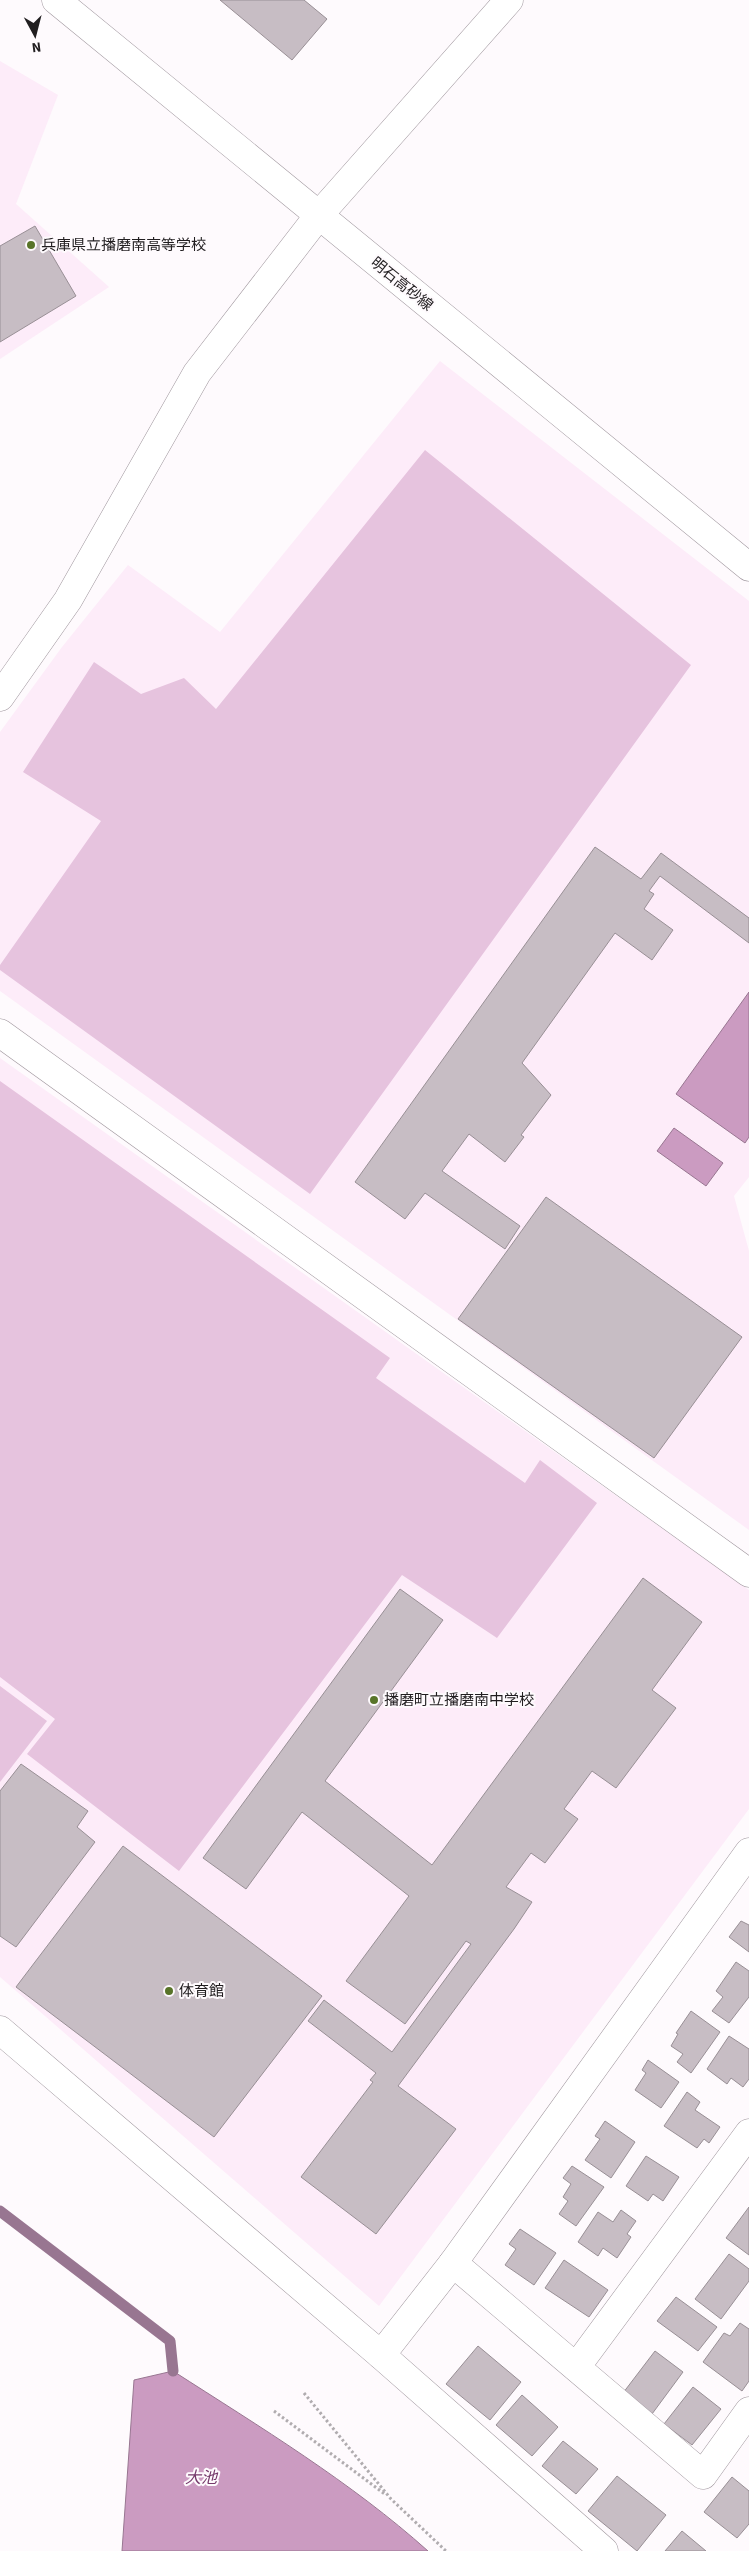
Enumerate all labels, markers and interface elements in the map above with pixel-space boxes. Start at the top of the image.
north arrow [10,10,60,60]
text: N [31,36,42,57]
place label: 兵庫県立播磨南高等学校 [41,235,206,256]
marker: 兵庫県立播磨南高等学校 [25,239,37,251]
street label: 明石高砂線 [366,253,437,316]
place label: 播磨町立播磨南中学校 [384,1690,534,1711]
marker: 播磨町立播磨南中学校 [368,1694,380,1706]
place label: 体育館 [179,1981,224,2002]
marker: 体育館 [163,1985,175,1997]
water label: 大池 [185,2467,219,2489]

